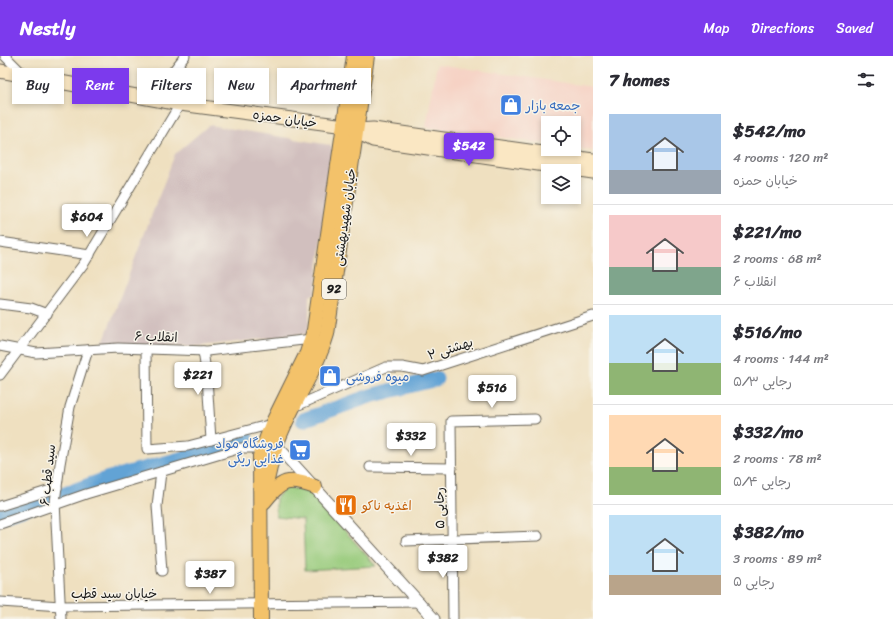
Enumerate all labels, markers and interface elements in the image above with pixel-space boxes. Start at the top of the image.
text: Nestly [20,12,75,45]
text: Map [703,16,729,41]
text: Directions [751,16,814,41]
text: Saved [836,16,873,41]
text: 7 homes [609,65,669,95]
chip: Buy [12,68,64,104]
chip: Rent [72,68,129,104]
chip: Filters [137,68,206,104]
chip: New [214,68,269,104]
chip: Apartment [277,68,371,104]
icon: filters [855,69,877,91]
shop icon: جمعه بازار [498,92,524,118]
place label: جمعه بازار [525,94,580,117]
street label: خیابان حمزه [251,103,319,134]
map controls [541,116,581,204]
button: locate [541,116,581,156]
text: $542/mo [733,116,805,146]
icon: home [641,130,689,178]
pin: $542 [445,133,493,167]
text: $542 [453,134,485,157]
text: 4 rooms · 120 m² [733,146,828,169]
button: layers [541,164,581,204]
street label: خیابان شهیدبهشتی [326,167,363,267]
text: خیابان حمزه [733,169,798,192]
pin: $604 [63,204,111,238]
text: $604 [71,205,103,228]
text: $221/mo [733,217,801,247]
icon: home [641,231,689,279]
text: 2 rooms · 68 m² [733,247,822,270]
text: انقلاب ۶ [733,270,776,293]
road number: 92 [322,279,346,299]
text: $516/mo [733,317,802,347]
street label: انقلاب ۶ [134,324,178,349]
street label: بهشتی ۲ [424,330,476,367]
icon: home [641,331,689,379]
text: 4 rooms · 144 m² [733,347,829,370]
pin: $221 [174,362,222,396]
text: $221 [183,363,213,386]
shop icon: میوه فروشی [317,363,343,389]
place label: میوه فروشی [346,365,409,388]
text: رجایی ۵/۳ [733,370,792,393]
pin: $516 [468,375,516,409]
text: $516 [477,376,507,399]
text: $332/mo [733,417,803,447]
pin: $332 [387,423,435,457]
text: $332 [396,424,426,447]
icon: home [641,431,689,479]
place label: فروشگاه مواد غذایی ریگی [216,432,284,470]
supermarket icon: فروشگاه مواد غذایی ریگی [287,437,313,463]
street label: سید قطب ۶ [33,443,62,507]
text: 2 rooms · 78 m² [733,447,822,470]
text: رجایی ۵/۴ [733,470,791,493]
street label: رجایی ۵ [428,487,451,529]
restaurant icon: اغذیه ناکو [333,492,359,518]
place label: اغذیه ناکو [361,494,412,517]
text: $382/mo [733,517,804,547]
icon: home [641,531,689,579]
pin: $382 [419,545,467,579]
text: $382 [427,546,459,569]
text: 3 rooms · 89 m² [733,547,822,570]
pin: $387 [186,561,234,595]
text: $387 [194,562,226,585]
text: رجایی ۵ [733,570,775,593]
street label: خیابان سید قطب [71,582,157,605]

